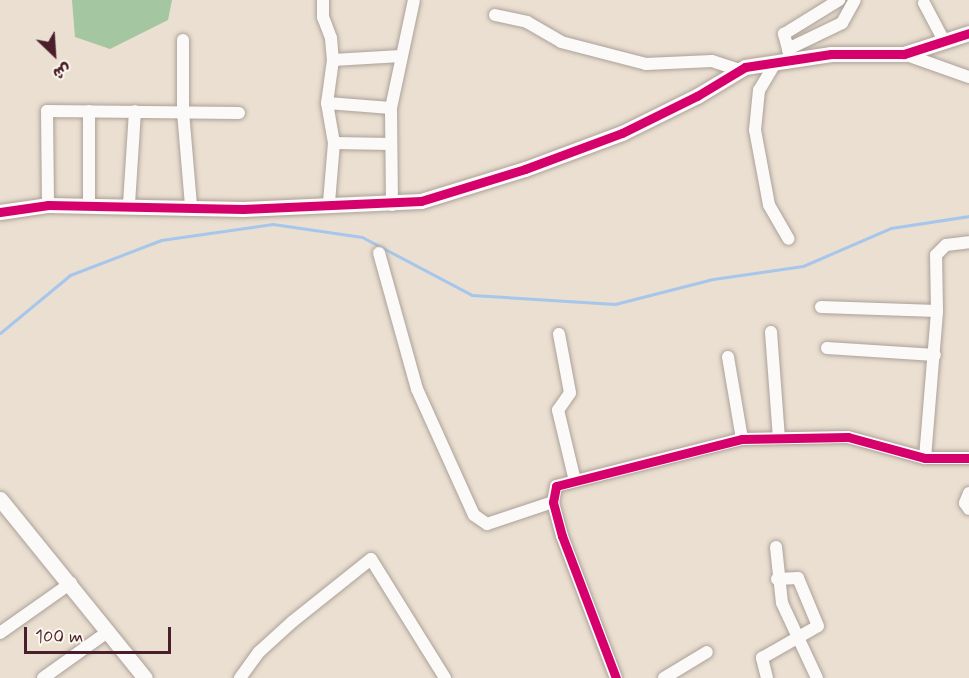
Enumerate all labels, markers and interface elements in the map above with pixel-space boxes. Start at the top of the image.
north arrow [24,24,84,84]
text: ش [49,58,74,84]
scale bar [27,615,174,653]
text: 100 m [35,625,83,649]

